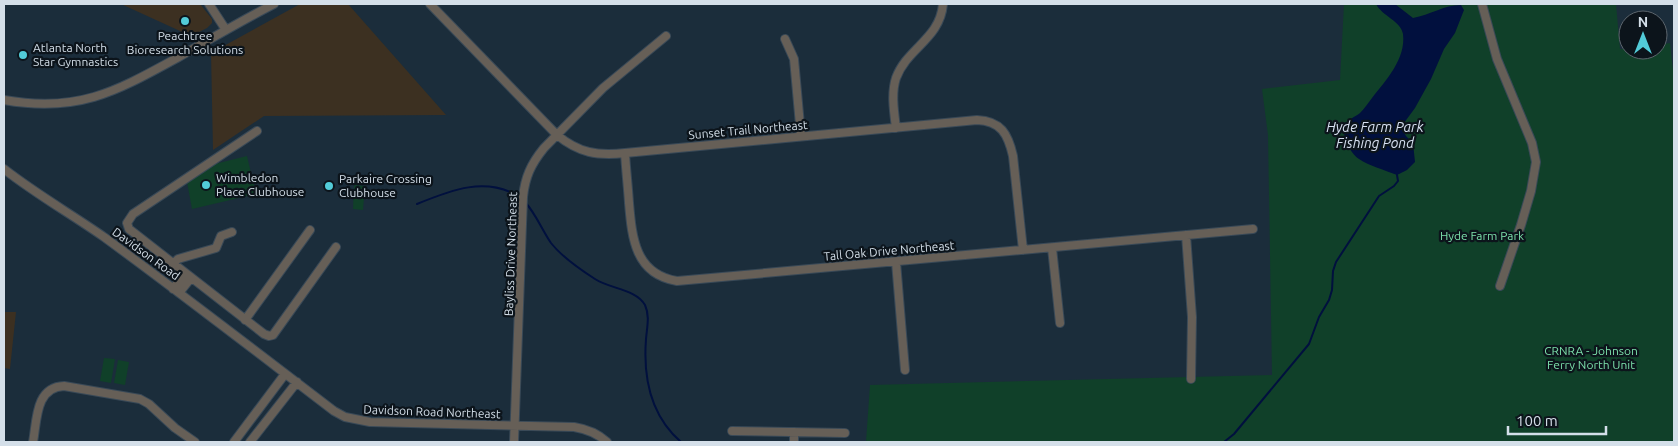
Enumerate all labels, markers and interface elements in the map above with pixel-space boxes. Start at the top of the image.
north arrow [1618,10,1668,60]
text: N [1638,14,1648,30]
marker: Peachtree Bioresearch Solutions [179,15,191,27]
place label: Peachtree Bioresearch Solutions [127,29,243,56]
place label: Atlanta North Star Gymnastics [33,41,118,68]
marker: Atlanta North Star Gymnastics [17,49,29,61]
street label: Sunset Trail Northeast [688,118,808,141]
water label: Hyde Farm Park Fishing Pond [1326,119,1424,151]
place label: Wimbledon Place Clubhouse [216,171,304,198]
place label: Parkaire Crossing Clubhouse [339,172,432,199]
marker: Wimbledon Place Clubhouse [200,179,212,191]
marker: Parkaire Crossing Clubhouse [323,180,335,192]
street label: Bayliss Drive Northeast [502,191,519,316]
street label: Davidson Road [110,225,182,282]
park label: Hyde Farm Park [1440,229,1524,242]
street label: Tall Oak Drive Northeast [823,238,955,263]
park label: CRNRA - Johnson Ferry North Unit [1544,344,1638,371]
street label: Davidson Road Northeast [363,403,501,420]
scale bar [1508,404,1606,436]
text: 100 m [1516,412,1558,429]

